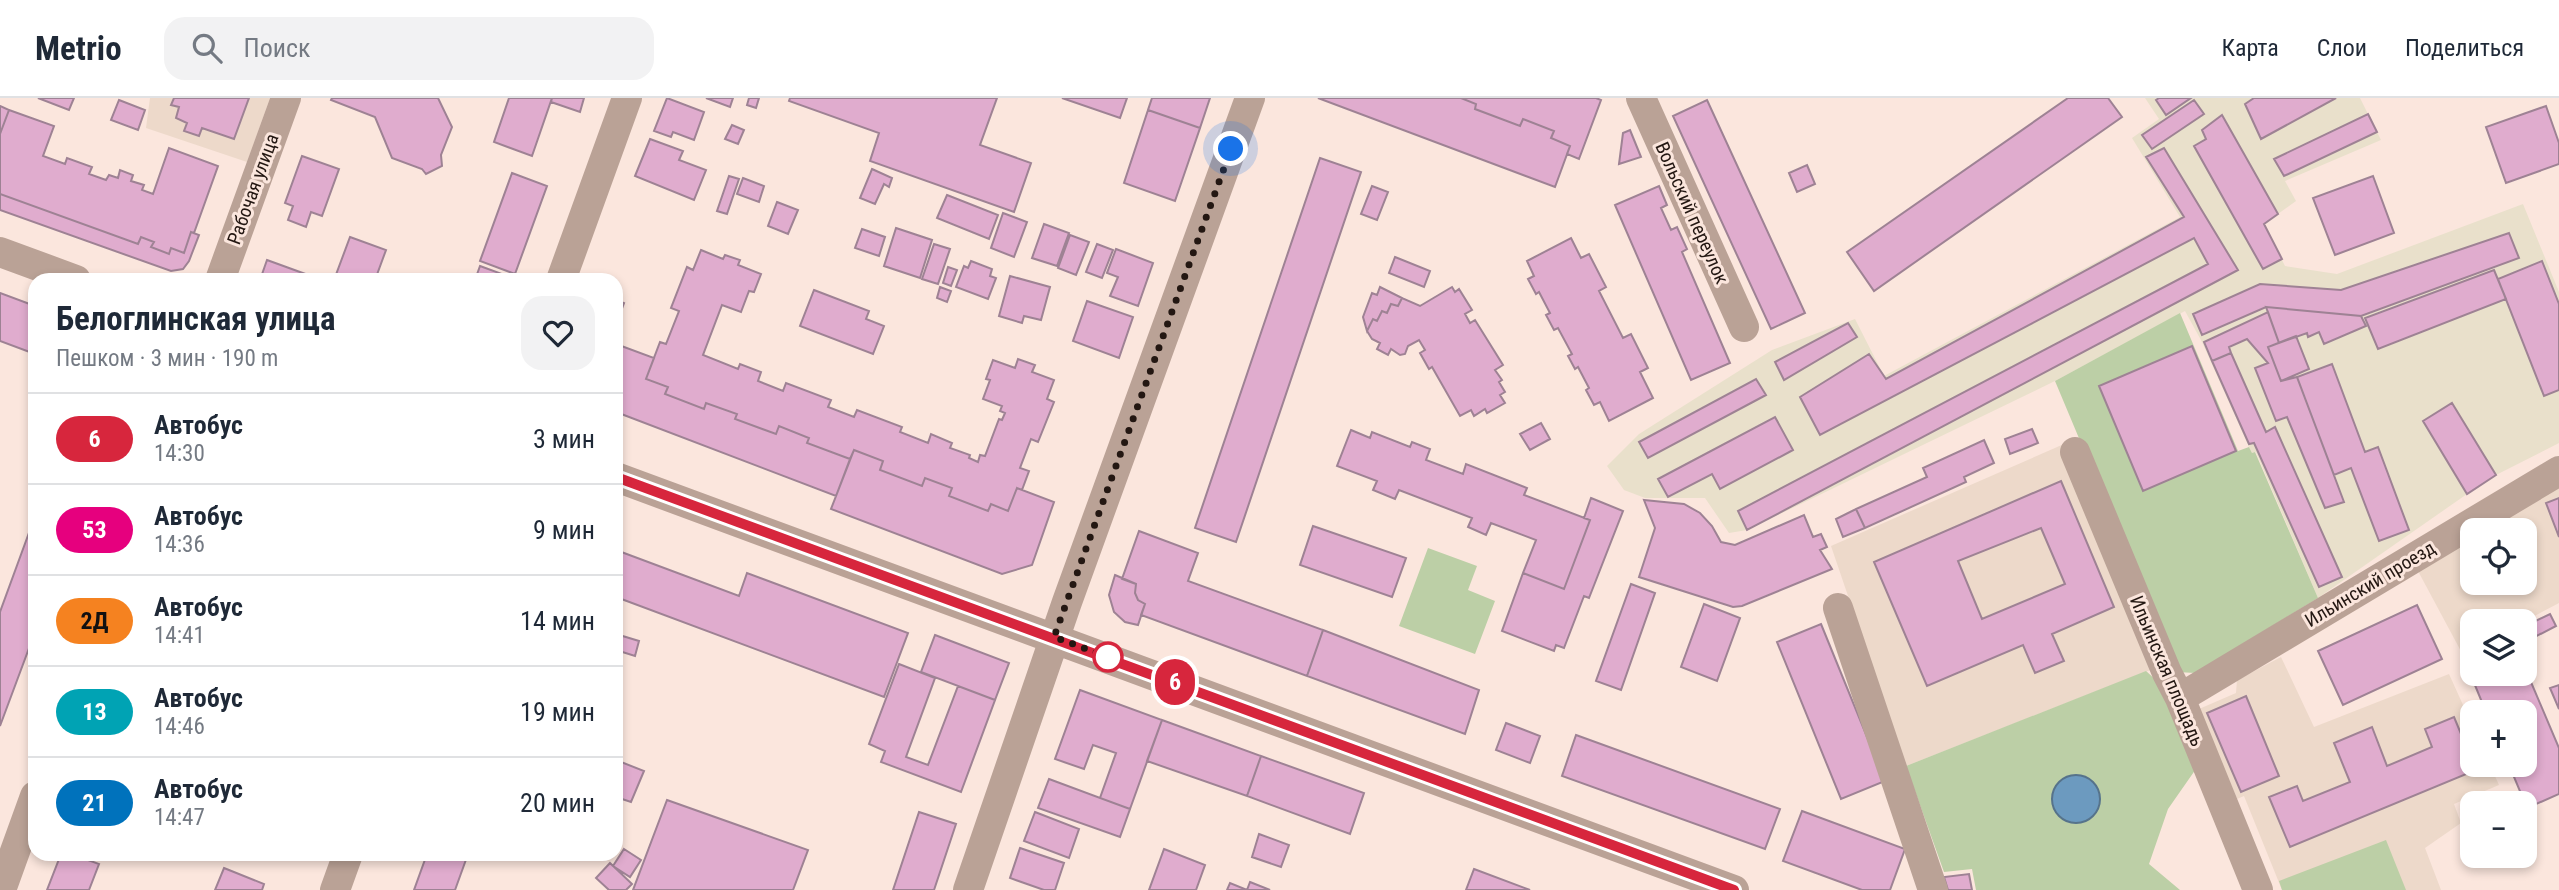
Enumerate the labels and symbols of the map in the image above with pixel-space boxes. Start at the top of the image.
street label: Рабочая улица [222,131,284,247]
your location [1213,131,1248,166]
street label: Вольский переулок [1650,139,1734,287]
street label: Ильинский проезд [2301,536,2439,632]
street label: Ильинская площадь [2125,592,2209,750]
unlabelled marker [1093,642,1123,672]
line badge: 6 [1152,659,1198,705]

